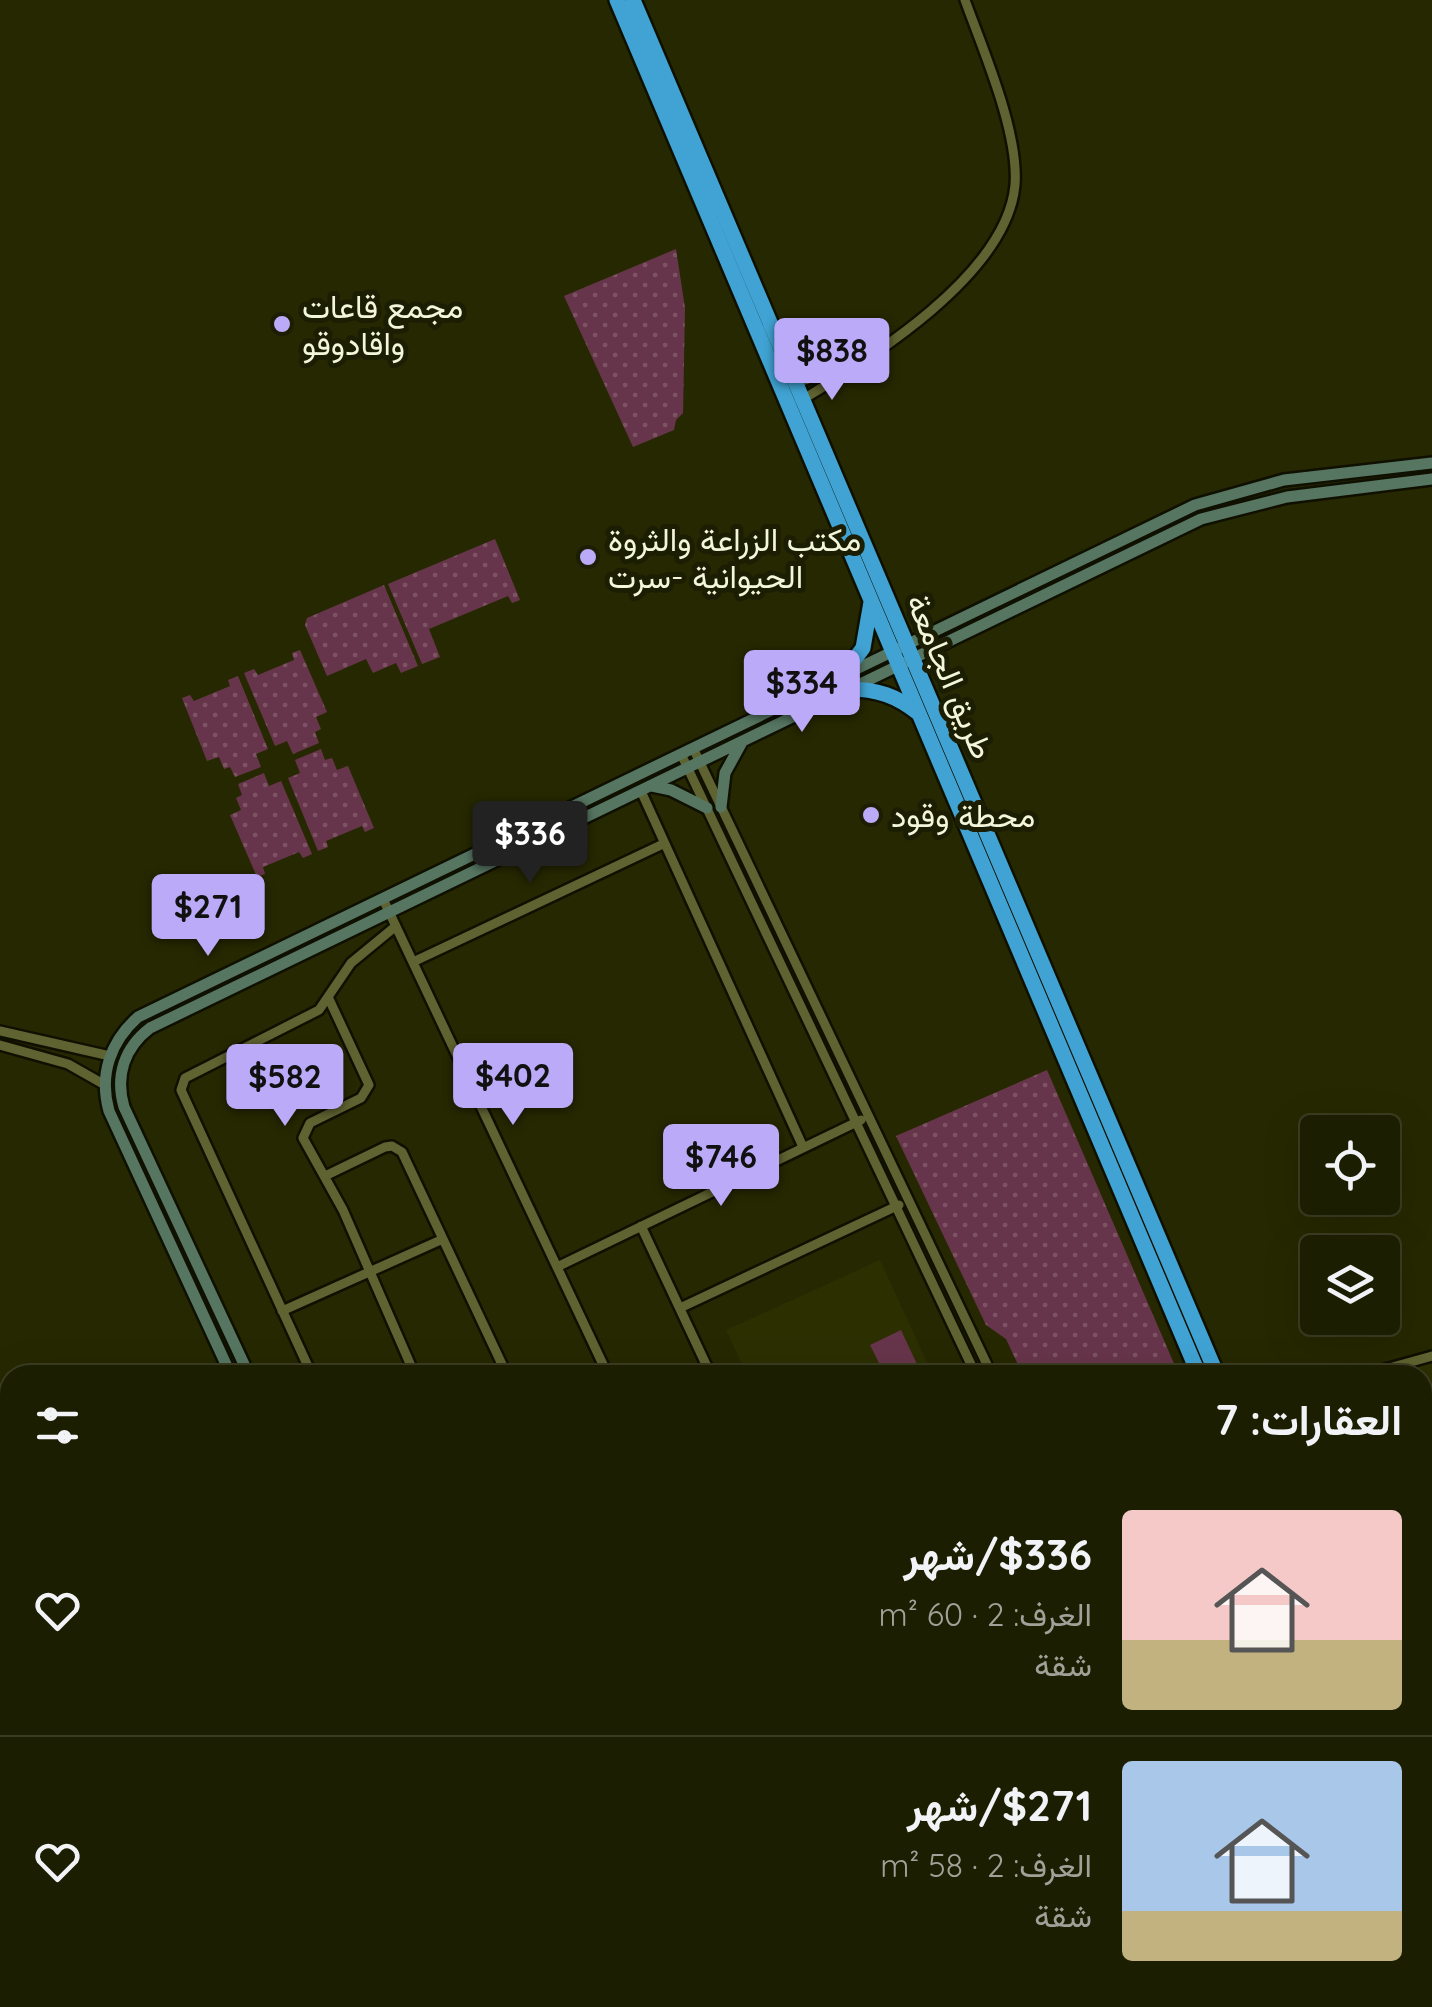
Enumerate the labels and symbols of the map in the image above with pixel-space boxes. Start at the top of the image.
place label: مجمع قاعات واقادوقو [302,286,463,364]
marker: مجمع قاعات واقادوقو [271,313,293,335]
pin: $838 [773,318,891,403]
place label: مكتب الزراعة والثروة الحيوانية -سرت [608,519,861,597]
marker: مكتب الزراعة والثروة الحيوانية -سرت [577,546,599,568]
street label: طريق الجامعة [897,587,1004,765]
pin: $334 [743,650,861,735]
place label: محطة وقود [891,795,1035,836]
pin: $336 [471,801,589,886]
marker: محطة وقود [860,804,882,826]
pin: $271 [149,874,267,959]
pin: $402 [454,1043,572,1128]
pin: $582 [226,1044,344,1129]
pin: $746 [662,1124,780,1209]

